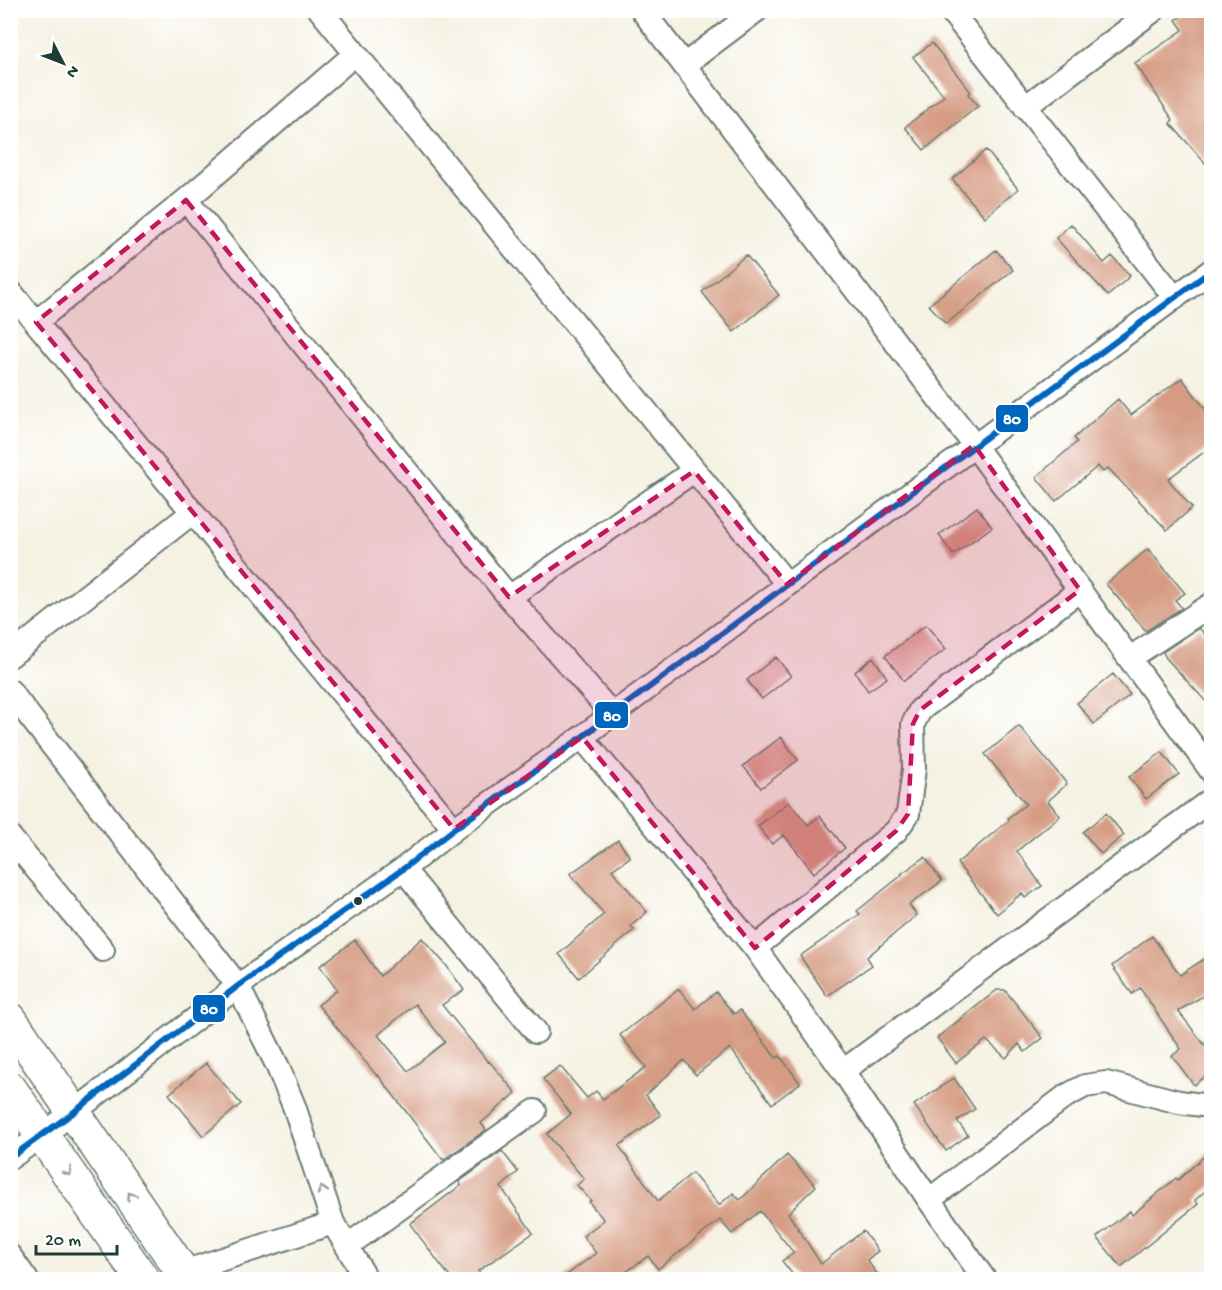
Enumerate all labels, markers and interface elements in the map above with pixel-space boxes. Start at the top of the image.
north arrow [33,33,93,93]
text: N [61,60,82,81]
line badge: 80 [995,404,1029,433]
text: 80 [1003,412,1021,431]
line badge: 80 [594,701,629,729]
text: 80 [603,709,621,728]
unlabelled marker [352,895,364,907]
line badge: 80 [192,994,226,1023]
text: 80 [200,1002,218,1021]
one-way arrow [61,1165,72,1176]
one-way arrow [317,1185,329,1196]
one-way arrow [127,1192,138,1203]
scale bar [36,1218,117,1256]
text: 20 m [45,1231,81,1252]

